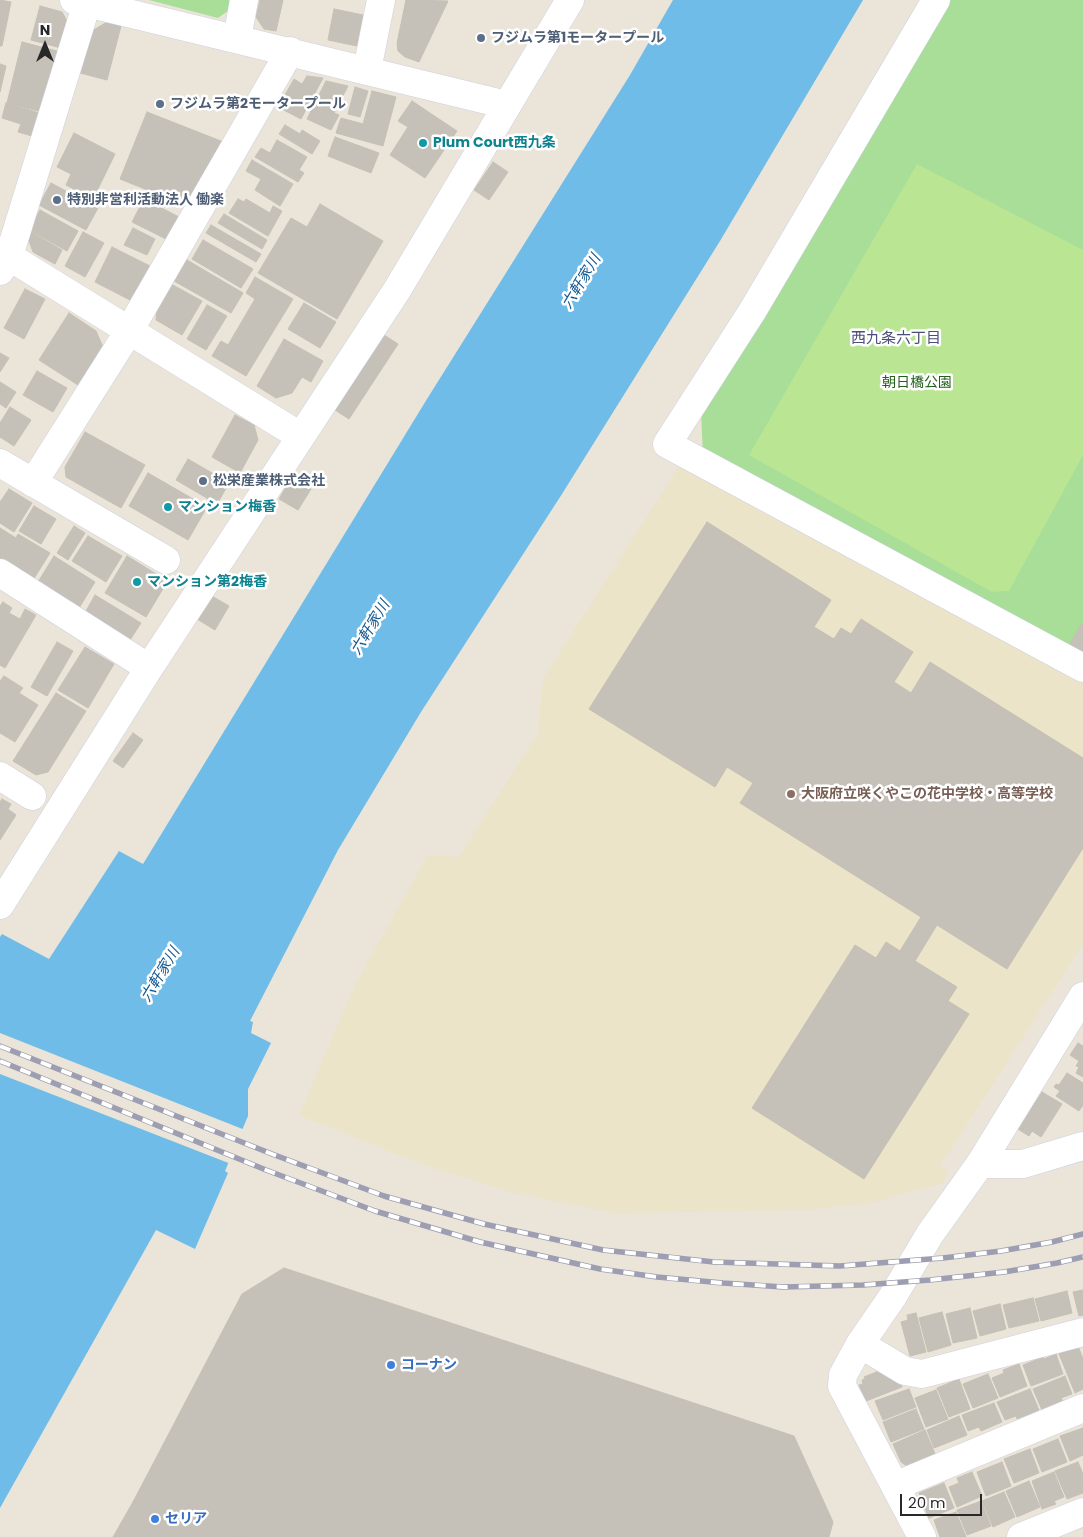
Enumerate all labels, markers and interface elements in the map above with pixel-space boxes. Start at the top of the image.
north arrow [20,20,70,70]
text: N [40,20,50,40]
place label: フジムラ第1モータープール [491,30,664,46]
marker: フジムラ第1モータープール [475,32,487,44]
place label: フジムラ第2モータープール [170,96,346,112]
marker: フジムラ第2モータープール [154,98,166,110]
place label: Plum Court西九条 [433,135,556,151]
marker: Plum Court西九条 [417,137,429,149]
place label: 特別非営利活動法人 働楽 [67,192,224,208]
marker: 特別非営利活動法人 働楽 [51,194,63,206]
water label: 六軒家川 [559,252,605,312]
district label: 西九条六丁目 [851,330,941,348]
park label: 朝日橋公園 [882,375,952,391]
place label: 松栄産業株式会社 [213,473,325,489]
marker: 松栄産業株式会社 [197,475,209,487]
place label: マンション梅香 [178,499,276,515]
marker: マンション梅香 [162,501,174,513]
place label: マンション第2梅香 [147,574,267,590]
marker: マンション第2梅香 [131,576,143,588]
water label: 六軒家川 [348,598,394,658]
place label: 大阪府立咲くやこの花中学校・高等学校 [801,786,1053,802]
marker: 大阪府立咲くやこの花中学校・高等学校 [785,788,797,800]
water label: 六軒家川 [138,945,184,1005]
place label: コーナン [401,1357,457,1373]
marker: コーナン [385,1359,397,1371]
scale bar [903,1484,986,1516]
text: 20 m [908,1492,946,1513]
place label: セリア [165,1511,207,1527]
marker: セリア [149,1513,161,1525]

